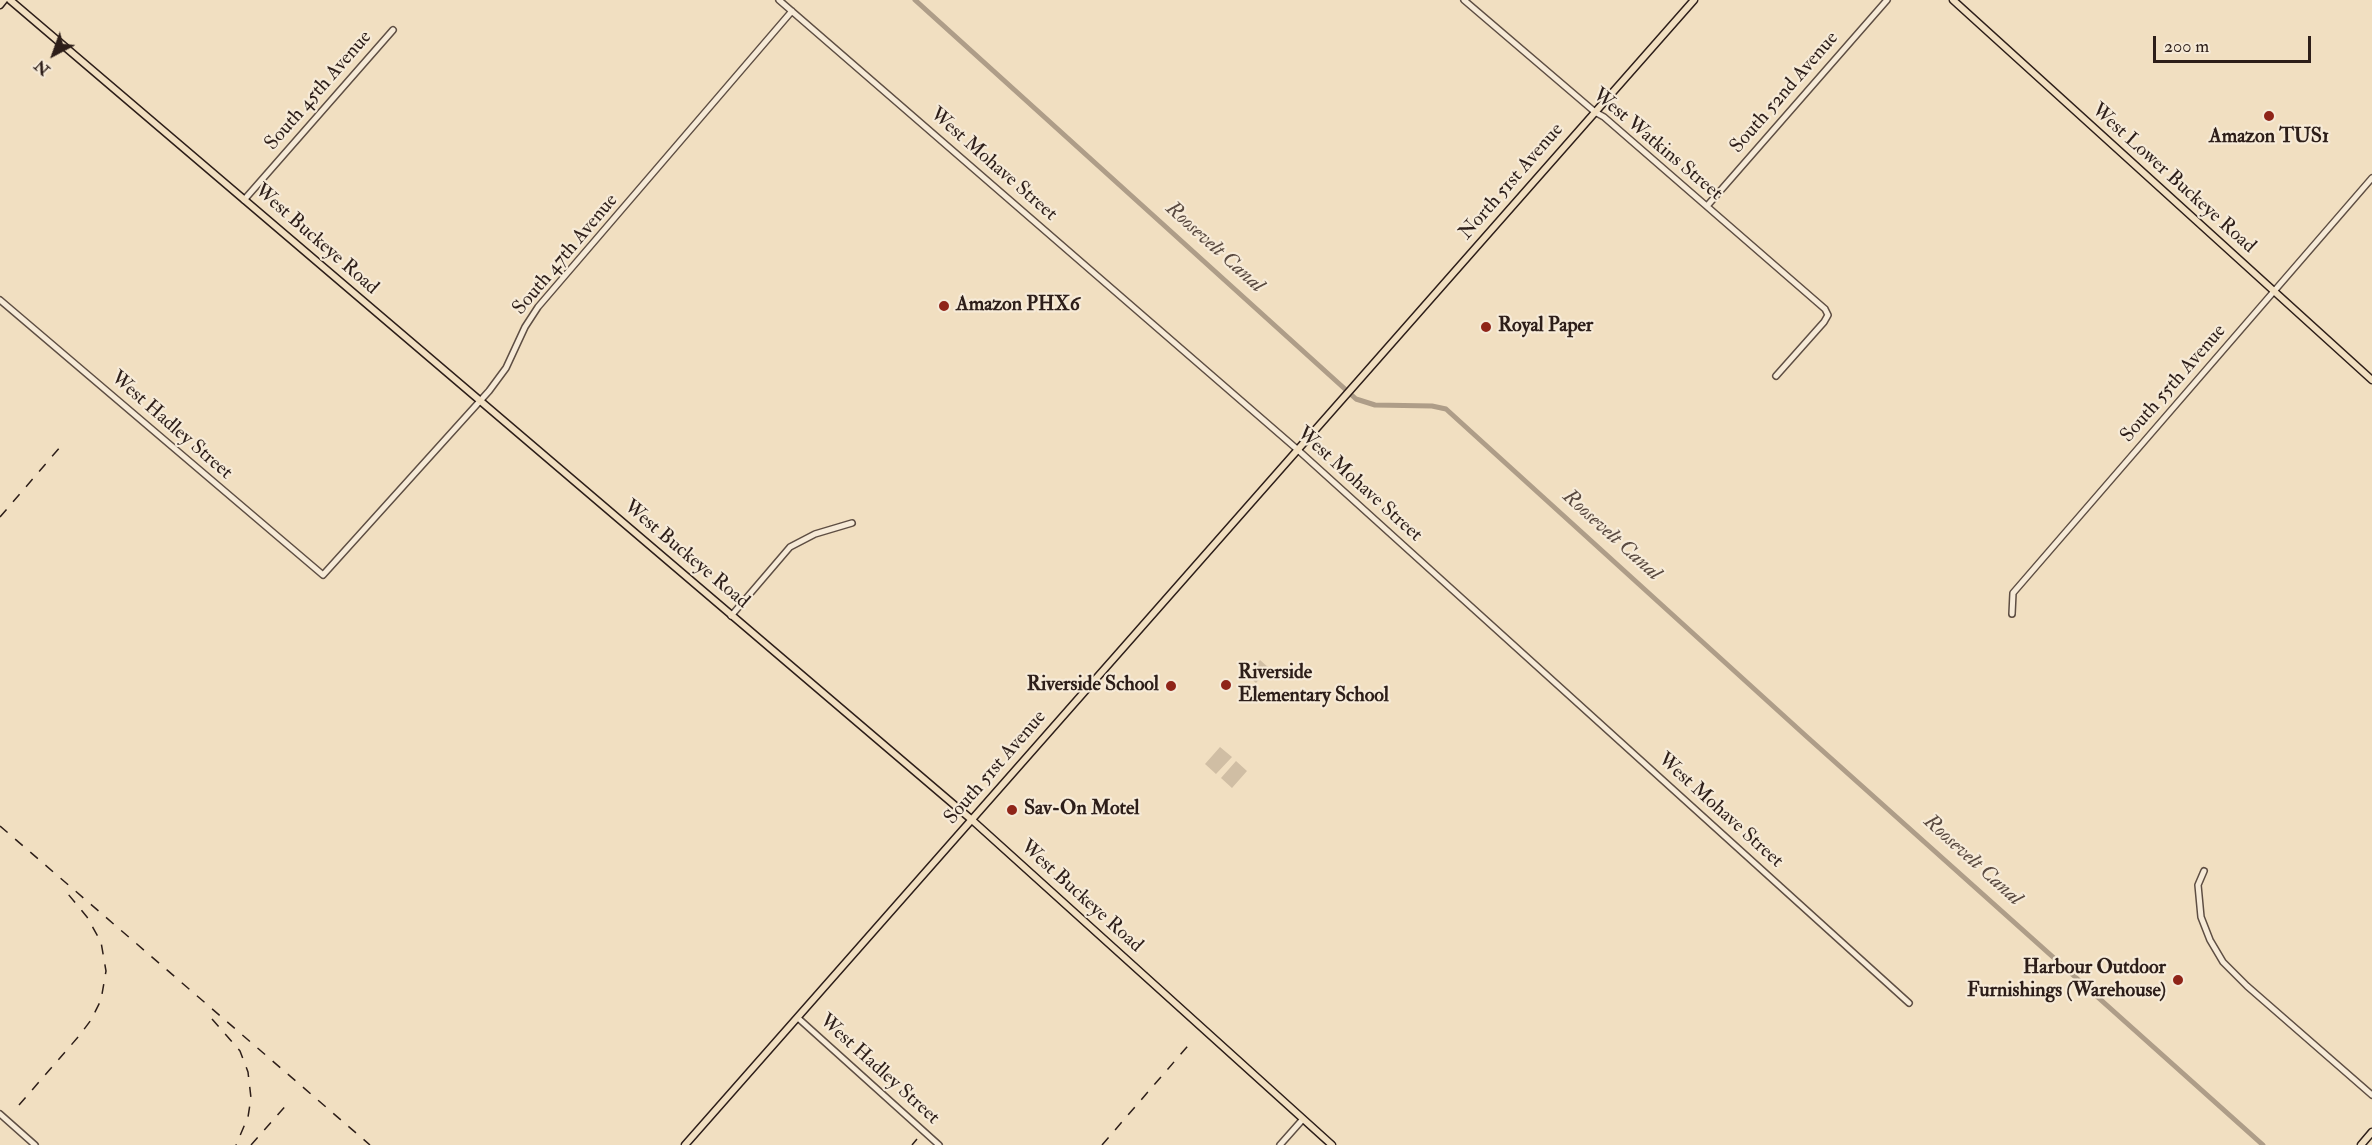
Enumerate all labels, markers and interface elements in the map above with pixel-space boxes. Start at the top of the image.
north arrow [24,24,84,84]
scale bar [2156,24,2314,62]
street label: South 45th Avenue [260,26,378,156]
street label: South 52nd Avenue [1726,27,1844,159]
text: 200 m [2164,35,2209,58]
text: N [30,55,54,80]
street label: West Watkins Street [1587,84,1727,206]
street label: West Lower Buckeye Road [2086,99,2260,259]
street label: West Mohave Street [925,103,1061,227]
marker: Amazon TUS1 [2262,109,2276,123]
street label: North 51st Avenue [1455,119,1569,245]
place label: Amazon TUS1 [2209,126,2329,150]
street label: West Buckeye Road [249,180,383,300]
street label: South 47th Avenue [508,190,624,320]
water label: Roosevelt Canal [1159,197,1269,299]
place label: Amazon PHX6 [956,294,1080,318]
marker: Amazon PHX6 [937,299,951,313]
place label: Royal Paper [1498,315,1593,339]
marker: Royal Paper [1479,320,1493,334]
street label: South 55th Avenue [2116,320,2232,448]
street label: West Hadley Street [105,367,237,485]
street label: West Mohave Street [1291,422,1427,548]
water label: Roosevelt Canal [1556,485,1666,587]
street label: West Buckeye Road [618,495,754,615]
place label: Riverside Elementary School [1238,662,1389,709]
place label: Riverside School [1027,674,1159,698]
marker: Riverside Elementary School [1219,678,1233,692]
marker: Riverside School [1164,679,1178,693]
street label: South 51st Avenue [940,706,1052,830]
street label: West Mohave Street [1652,748,1788,874]
place label: Sav-On Motel [1024,798,1139,822]
marker: Sav-On Motel [1005,803,1019,817]
water label: Roosevelt Canal [1917,810,2027,912]
street label: West Buckeye Road [1015,836,1147,958]
place label: Harbour Outdoor Furnishings (Warehouse) [1967,957,2166,1004]
marker: Harbour Outdoor Furnishings (Warehouse) [2171,973,2185,987]
street label: West Hadley Street [814,1010,944,1130]

